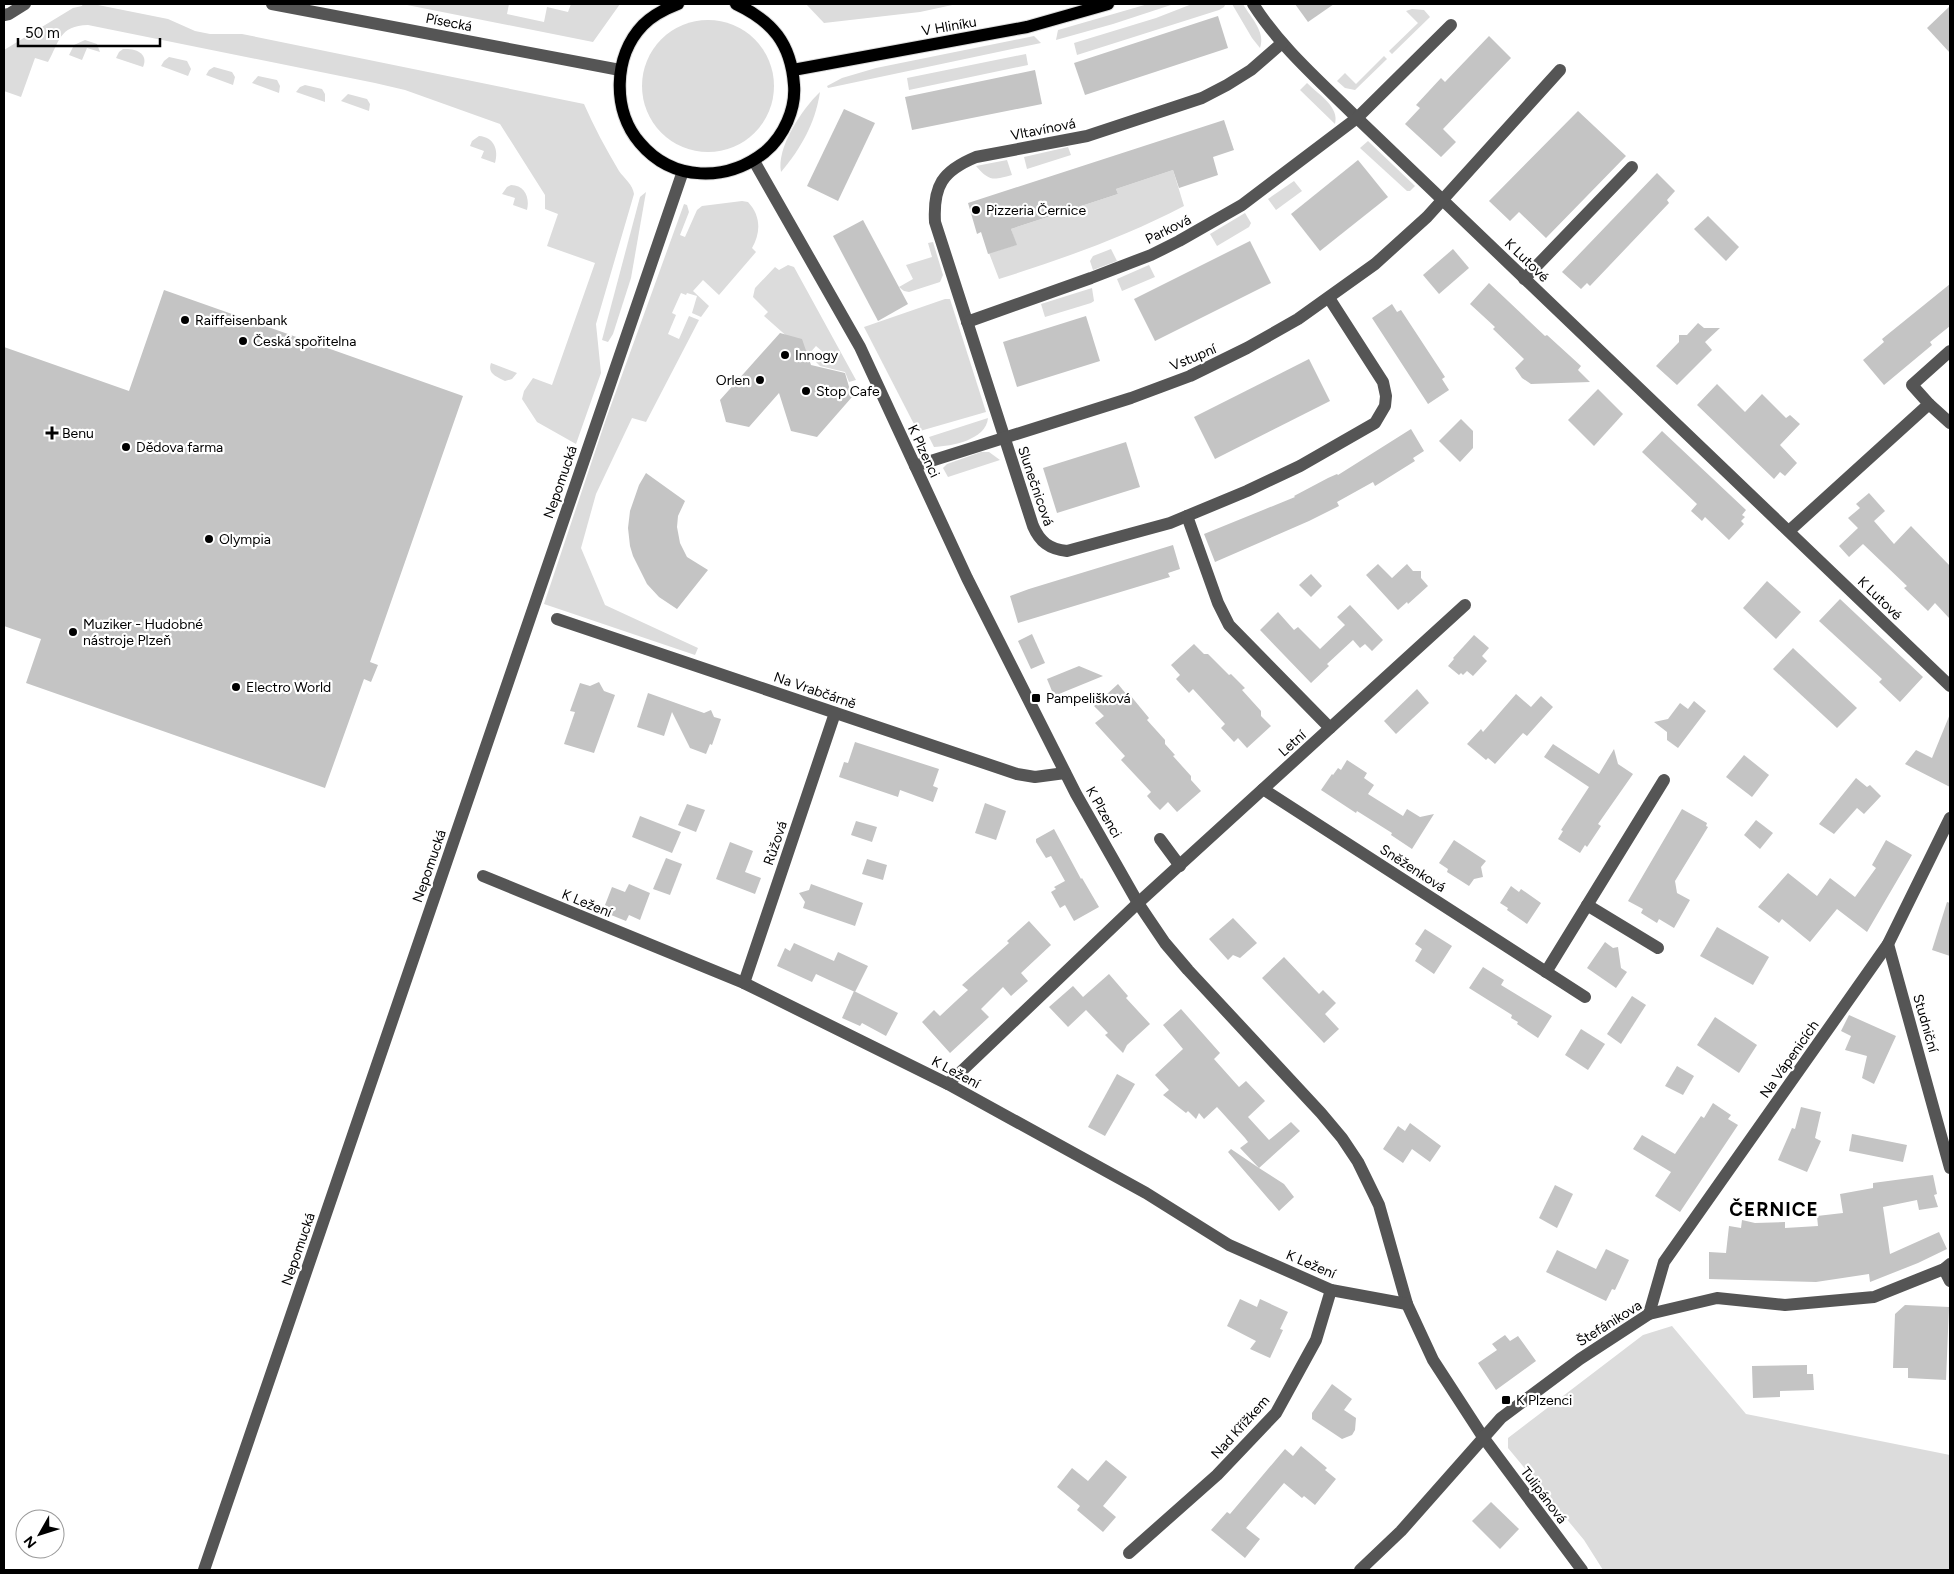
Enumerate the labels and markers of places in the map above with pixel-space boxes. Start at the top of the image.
place label: Pizzeria Černice [986,202,1086,219]
marker: Pizzeria Černice [970,204,982,216]
place label: Raiffeisenbank [195,312,287,329]
marker: Raiffeisenbank [179,314,191,326]
place label: Česká spořitelna [253,333,356,350]
marker: Česká spořitelna [237,335,249,347]
place label: Innogy [795,347,839,364]
marker: Innogy [779,349,791,361]
place label: Orlen [716,372,750,389]
marker: Orlen [754,374,766,386]
place label: Stop Cafe [816,383,880,400]
marker: Stop Cafe [800,385,812,397]
place label: Benu [62,425,94,442]
marker: Benu [46,427,58,439]
place label: Dědova farma [136,439,223,456]
marker: Dědova farma [120,441,132,453]
place label: Olympia [219,531,271,548]
marker: Olympia [203,533,215,545]
place label: Muziker - Hudobné nástroje Plzeň [83,616,203,649]
marker: Muziker - Hudobné nástroje Plzeň [67,626,79,638]
place label: Electro World [246,679,331,696]
marker: Electro World [230,681,242,693]
place label: Pampelišková [1046,690,1131,707]
marker: Pampelišková [1030,692,1042,704]
place label: K Plzenci [1516,1392,1572,1409]
marker: K Plzenci [1500,1394,1512,1406]

